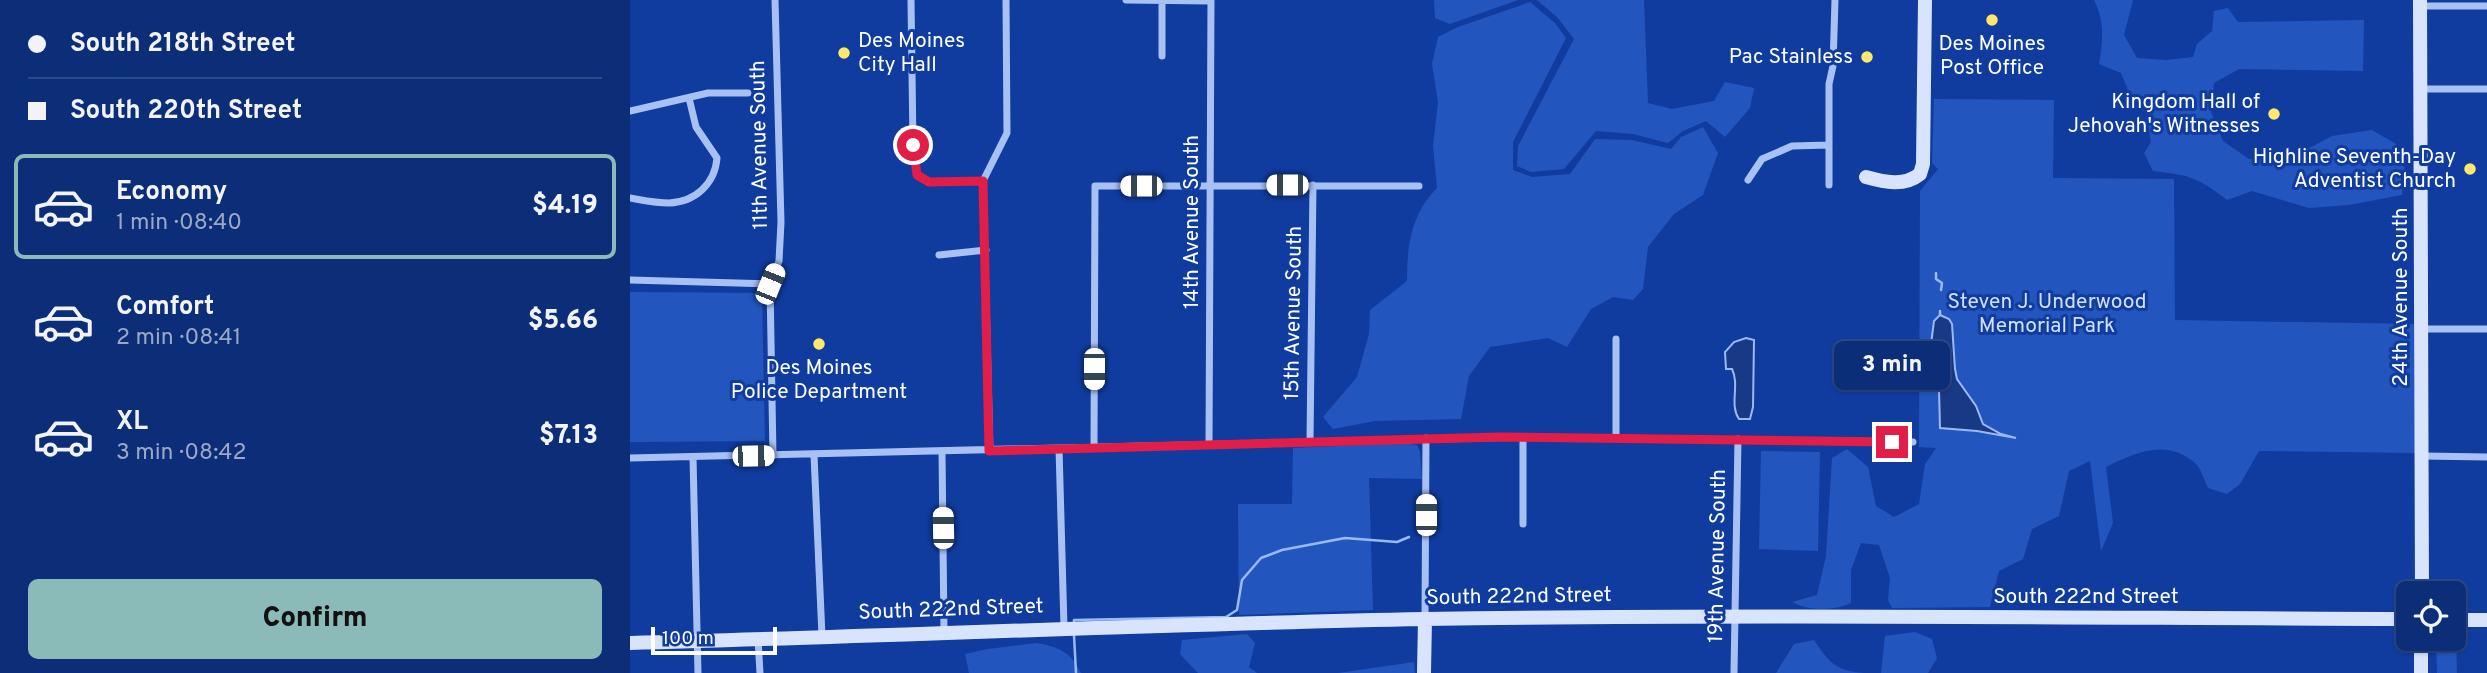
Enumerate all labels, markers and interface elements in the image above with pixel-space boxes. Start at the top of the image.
marker: Des Moines Post Office [1984,12,2000,28]
text: South 218th Street [70,28,295,61]
place label: Des Moines City Hall [858,28,965,79]
place label: Des Moines Post Office [1938,31,2046,82]
place label: Pac Stainless [1729,44,1853,71]
marker: Des Moines City Hall [836,45,852,61]
marker: Pac Stainless [1859,49,1875,65]
street label: 11th Avenue South [745,60,775,230]
place label: Kingdom Hall of Jehovah's Witnesses [2068,89,2260,140]
text: South 220th Street [70,95,302,128]
marker: Kingdom Hall of Jehovah's Witnesses [2266,106,2282,122]
route start [897,129,929,161]
street label: 14th Avenue South [1179,135,1206,309]
place label: Highline Seventh-Day Adventist Church [2253,144,2456,195]
marker: Highline Seventh-Day Adventist Church [2462,161,2478,177]
icon: car [32,175,95,238]
car [1267,175,1309,196]
text: Economy [116,176,227,209]
car [1121,176,1163,197]
text: $4.19 [532,190,598,223]
street label: 24th Avenue South [2388,207,2415,387]
text: 1 min · 08:40 [116,209,242,238]
street label: 15th Avenue South [1279,226,1309,400]
car [753,261,788,307]
park label: Steven J. Underwood Memorial Park [1947,289,2147,340]
icon: car [32,290,95,353]
text: Comfort [116,291,214,324]
text: $5.66 [528,305,598,338]
text: 2 min · 08:41 [116,324,241,353]
marker: Des Moines Police Department [811,336,827,352]
callout: 3 min [1834,340,1950,390]
car [1084,348,1105,390]
text: 3 min [1862,351,1922,380]
place label: Des Moines Police Department [731,355,907,406]
icon: car [32,405,95,468]
text: XL [116,406,148,439]
text: $7.13 [539,420,598,453]
route end [1876,426,1908,458]
text: 3 min · 08:42 [116,439,247,468]
car [732,445,775,467]
street label: 19th Avenue South [1703,469,1733,643]
car [1416,494,1437,536]
car [933,507,954,549]
button: Confirm [28,579,602,659]
map controls [2396,581,2466,651]
button: locate [2396,581,2466,651]
street label: South 222nd Street [1426,582,1612,612]
street label: South 222nd Street [1993,584,2179,611]
street label: South 222nd Street [858,593,1044,627]
scale bar [651,624,777,656]
text: 100 m [662,627,714,651]

